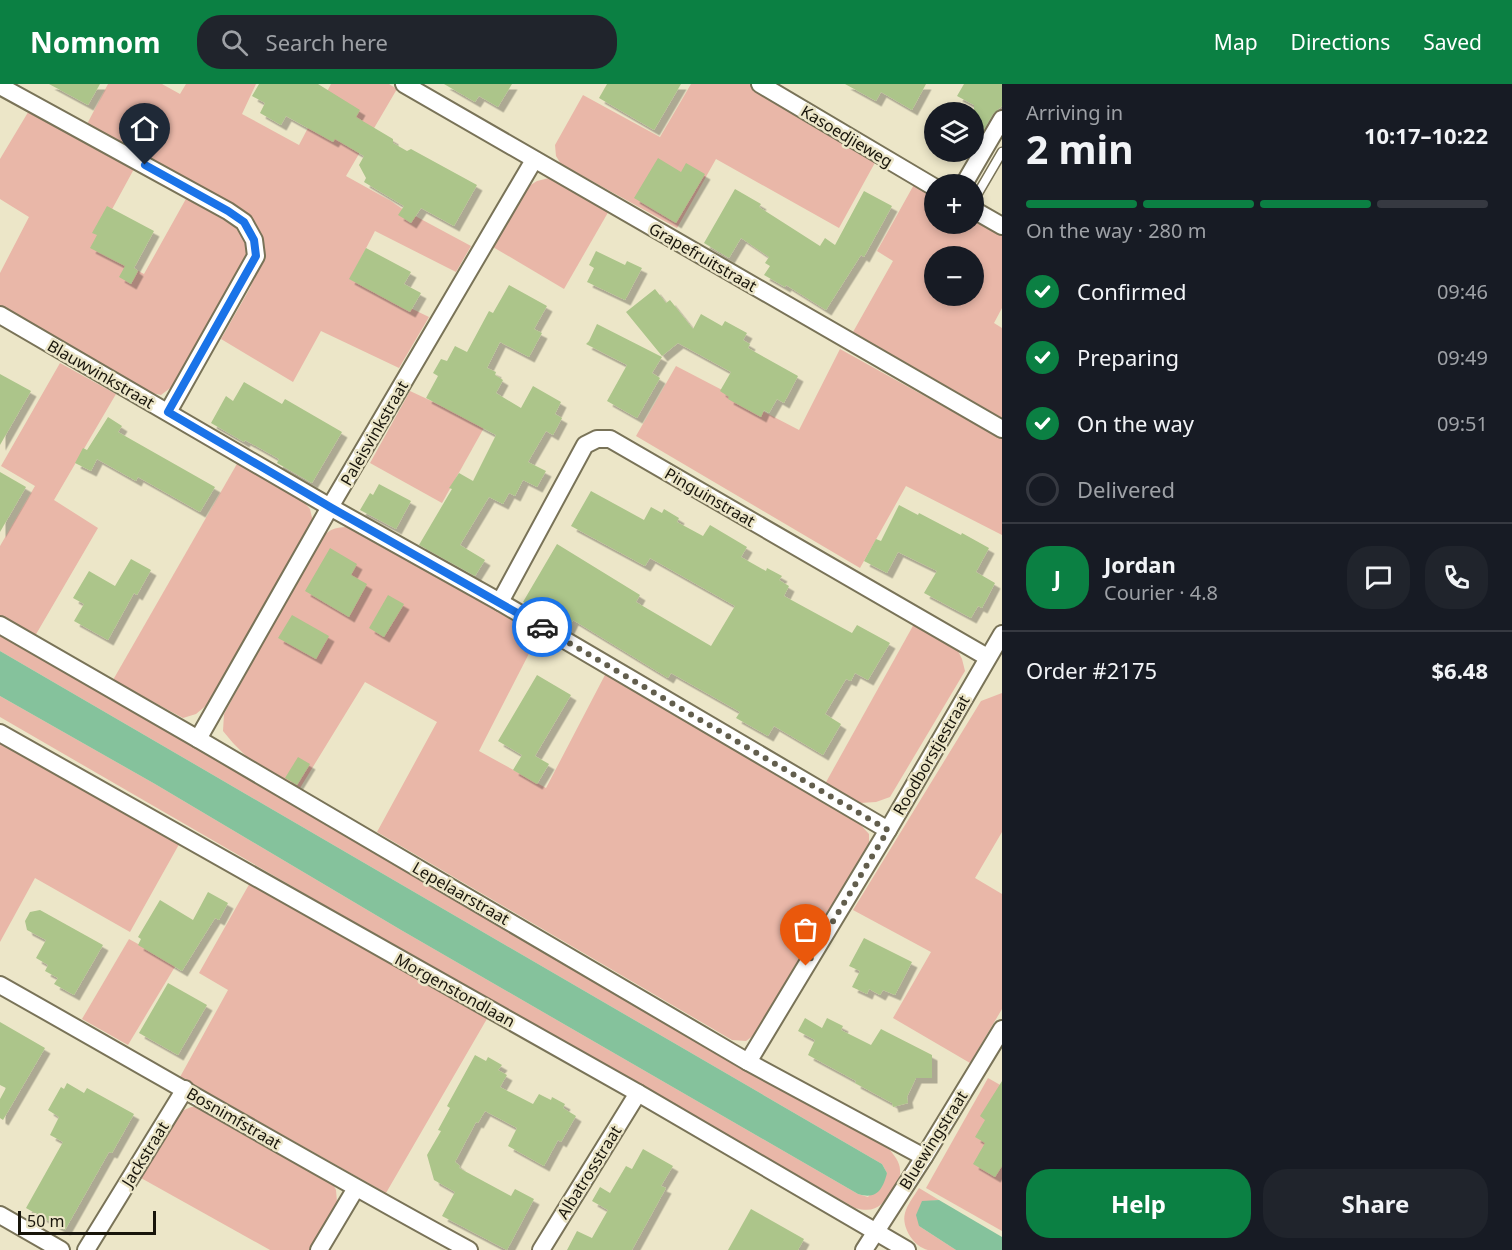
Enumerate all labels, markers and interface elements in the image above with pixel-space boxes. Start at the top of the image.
search box [197,15,617,69]
text: Nomnom [30,23,161,61]
icon: search [218,26,251,59]
text: Search here [266,27,388,57]
text: Map [1214,28,1258,56]
text: Directions [1291,28,1390,56]
text: Saved [1423,28,1482,56]
text: Arriving in [1026,99,1123,126]
street label: Kasoedjieweg [797,100,897,172]
map controls [924,102,984,306]
button: layers [924,102,984,162]
pin [119,103,170,165]
icon: home [128,112,161,145]
text: 10:17–10:22 [1364,120,1488,150]
text: 2 min [1026,122,1133,175]
button: + [924,174,984,234]
street label: Grapefruitstraat [645,217,761,297]
text: On the way · 280 m [1026,217,1206,244]
button: − [924,246,984,306]
icon: check [1026,275,1059,308]
text: Confirmed [1077,276,1187,306]
text: 09:46 [1437,278,1488,305]
street label: Blauwvinkstraat [43,334,159,414]
icon: check [1026,341,1059,374]
text: Preparing [1077,342,1179,372]
text: 09:49 [1437,344,1488,371]
street label: Paleisvinkstraat [335,376,413,489]
icon: check [1026,407,1059,440]
text: On the way [1077,408,1194,438]
text: 09:51 [1437,410,1488,437]
street label: Pinguinstraat [661,462,759,532]
text: Delivered [1077,474,1175,504]
button: chat [1347,546,1410,609]
button: phone [1425,546,1488,609]
text: Jordan [1104,549,1176,579]
text: J [1054,562,1061,592]
text: Courier · 4.8 [1104,579,1218,606]
courier [512,597,572,657]
icon: car [526,611,559,644]
text: Order #2175 [1026,655,1157,685]
text: $6.48 [1431,655,1488,685]
street label: Roodborstjestraat [888,691,974,819]
street label: Lepelaarstraat [409,856,514,930]
pin [780,904,831,966]
icon: bag [789,913,822,946]
street label: Morgenstondlaan [391,948,519,1032]
street label: Bosnimfstraat [183,1082,285,1154]
street label: Bluewingstraat [894,1086,972,1194]
street label: Jackstraat [115,1117,174,1192]
street label: Albatrosstraat [552,1121,627,1223]
button: Help [1026,1169,1251,1238]
button: Share [1263,1169,1488,1238]
scale bar [18,1208,156,1236]
text: 50 m [27,1210,64,1232]

